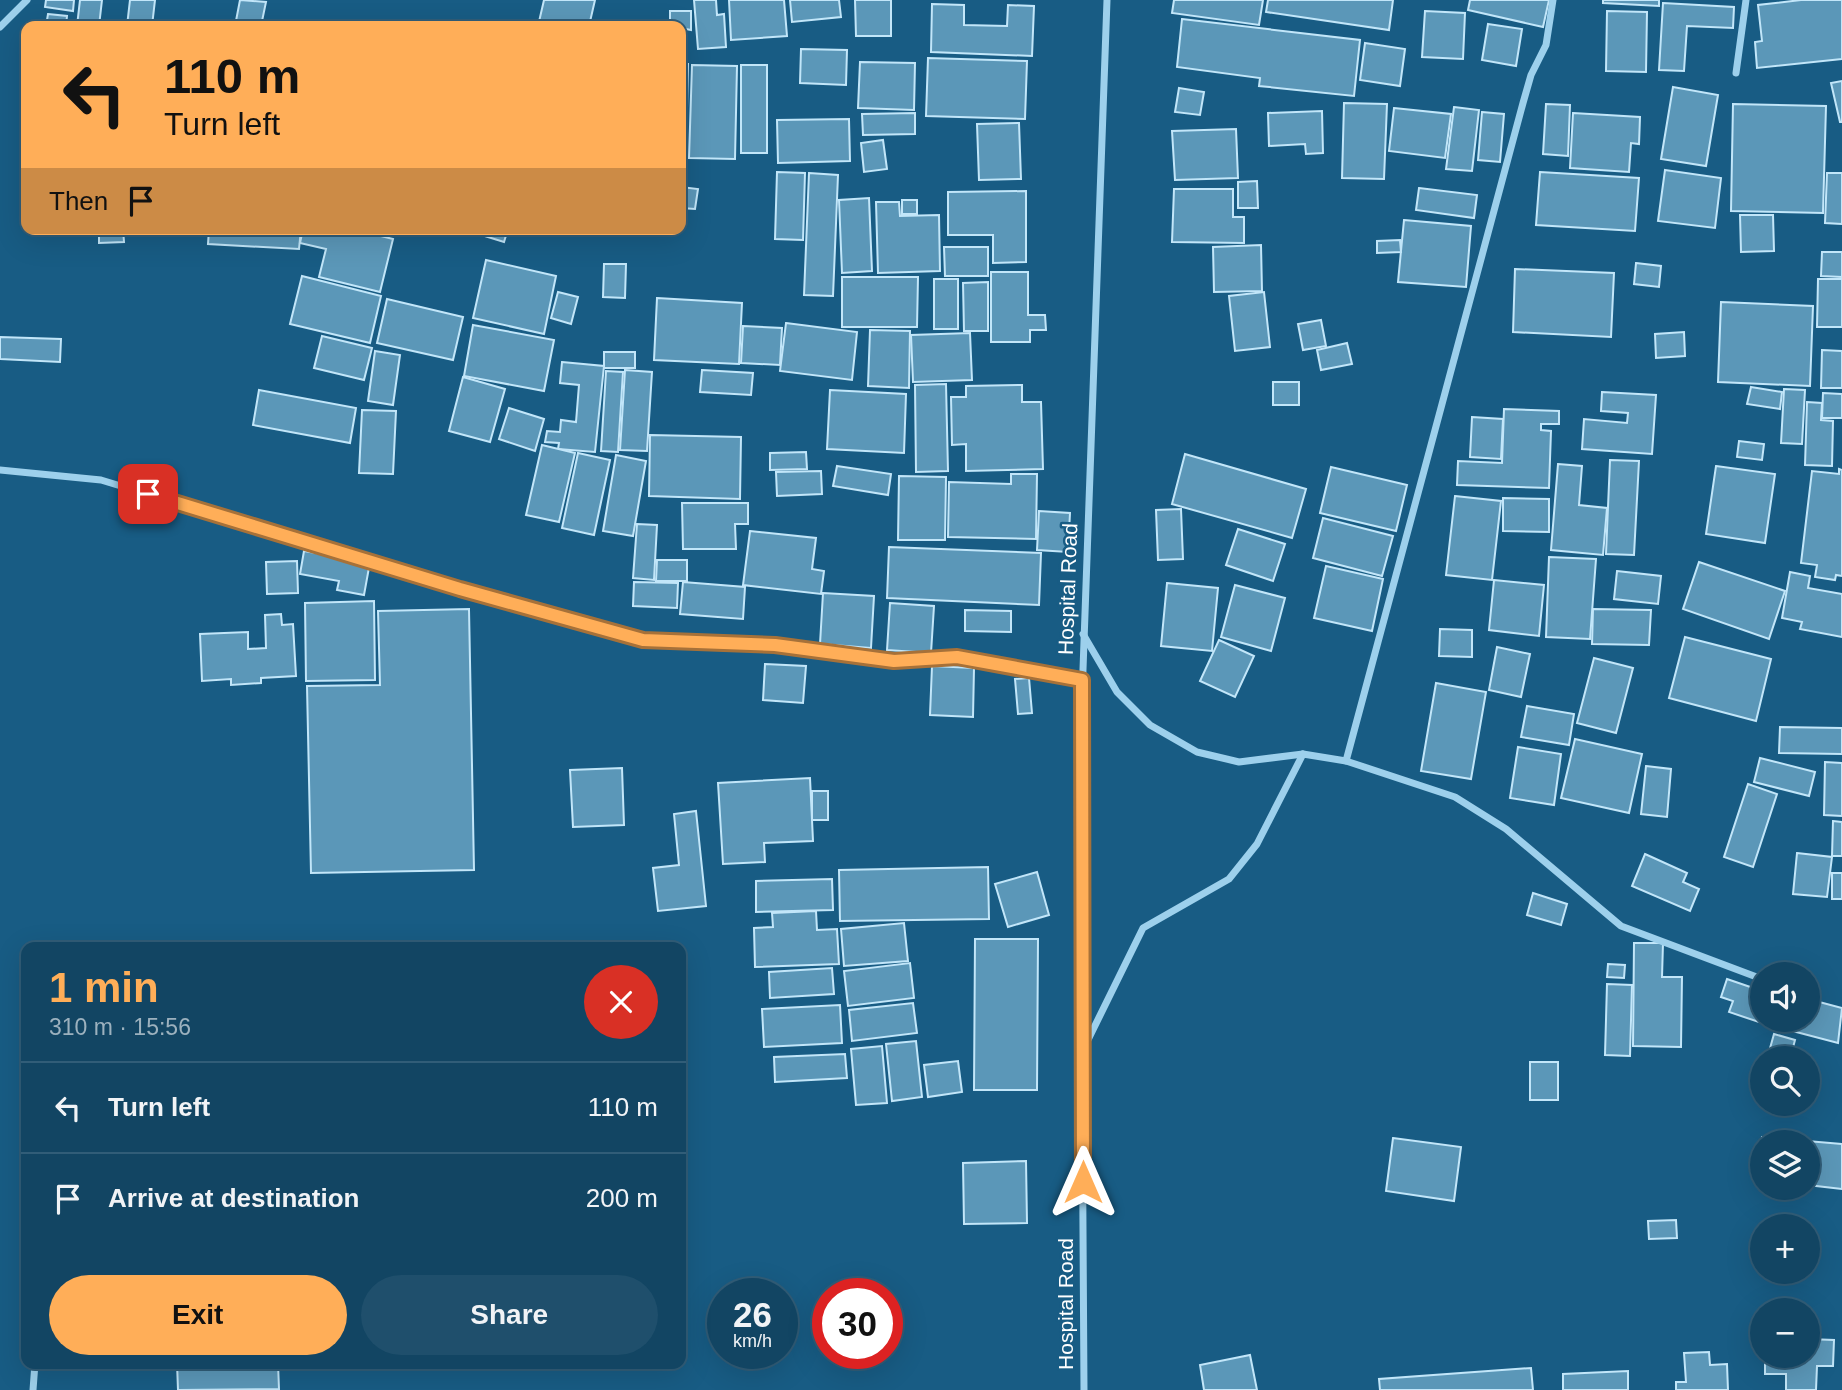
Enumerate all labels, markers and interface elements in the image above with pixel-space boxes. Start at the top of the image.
icon: left [49,49,140,140]
text: 110 m [164,49,300,103]
text: Turn left [164,106,280,142]
icon: arrive [122,182,160,220]
text: Then [49,186,108,216]
pin [118,464,178,524]
icon: arrive [129,475,167,513]
street label: Hospital Road [1054,523,1081,655]
map controls [1750,962,1820,1368]
button: sound [1750,962,1820,1032]
text: 1 min [49,964,159,1011]
button: close [584,965,658,1039]
text: 310 m · 15:56 [49,1014,191,1040]
button: search [1750,1046,1820,1116]
icon: left [49,1089,87,1127]
text: Turn left [108,1092,210,1122]
text: 110 m [588,1092,658,1122]
button: layers [1750,1130,1820,1200]
position arrow [1046,1145,1120,1219]
icon: arrive [49,1180,87,1218]
text: Arrive at destination [108,1183,359,1213]
text: 200 m [586,1183,658,1213]
button: + [1750,1214,1820,1284]
street label: Hospital Road [1054,1238,1077,1370]
button: Exit [49,1275,347,1355]
button: Share [361,1275,658,1355]
speed limit sign: 30 [812,1278,903,1369]
text: 26 [733,1295,772,1334]
button: − [1750,1298,1820,1368]
text: km/h [733,1331,772,1351]

